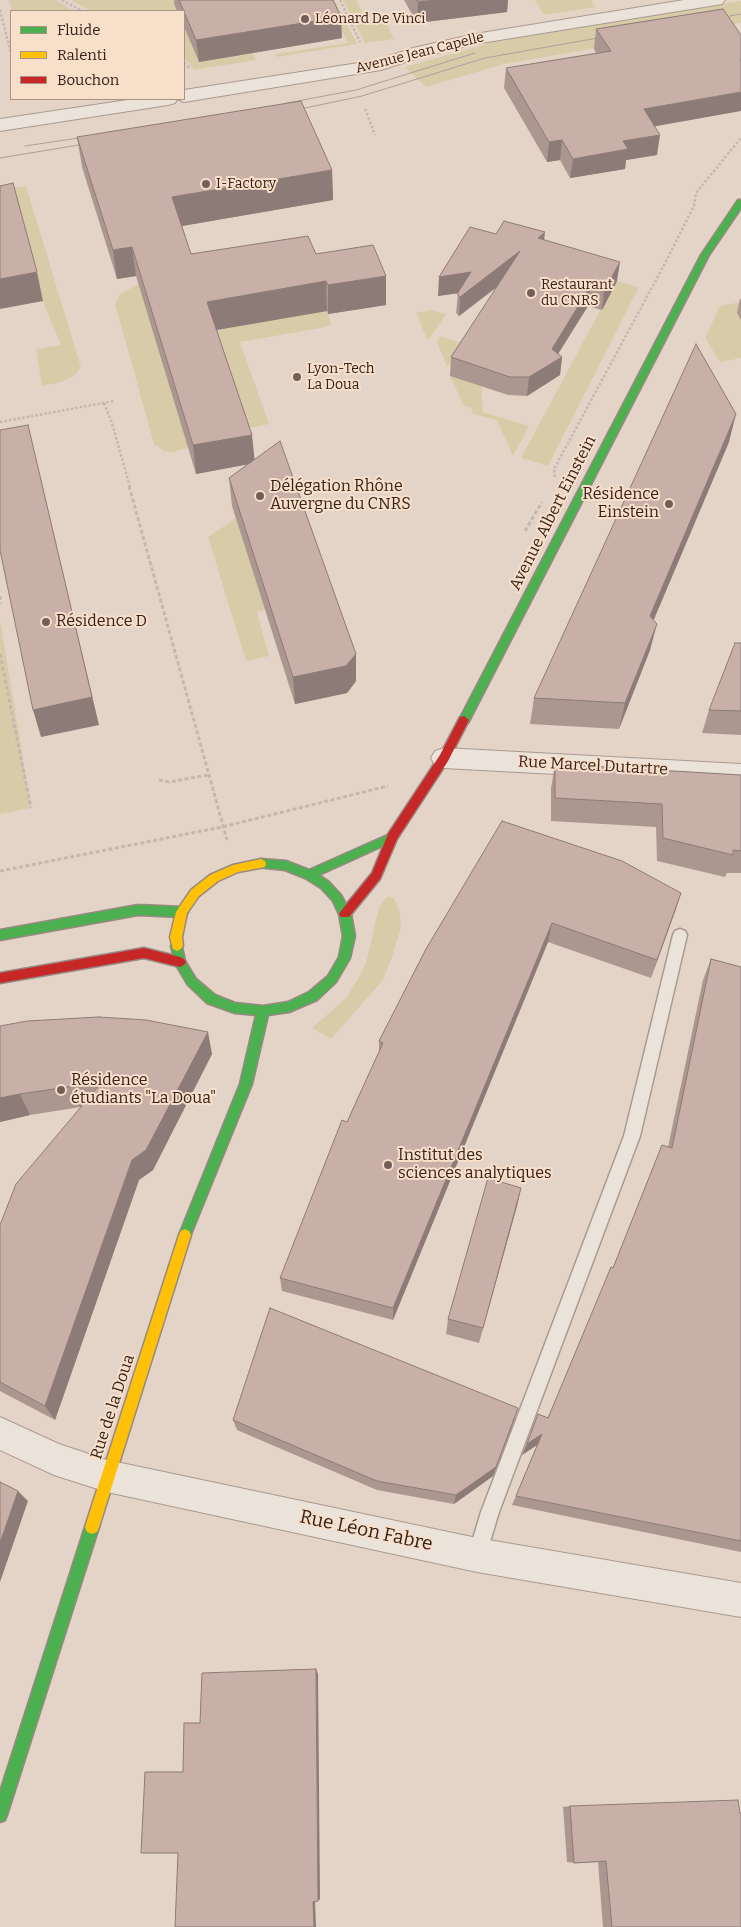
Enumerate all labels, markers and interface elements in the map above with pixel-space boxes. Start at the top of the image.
legend [10,10,185,100]
place label: Léonard De Vinci [315,11,425,27]
marker: Léonard De Vinci [299,13,311,25]
text: Fluide [57,21,100,39]
street label: Avenue Jean Capelle [354,29,486,77]
text: Ralenti [57,46,107,64]
text: Bouchon [57,71,119,89]
place label: I-Factory [216,176,276,192]
marker: I-Factory [200,178,212,190]
place label: Restaurant du CNRS [541,277,613,310]
marker: Restaurant du CNRS [525,287,537,299]
place label: Lyon-Tech La Doua [307,361,374,394]
marker: Lyon-Tech La Doua [291,371,303,383]
street label: Avenue Albert Einstein [506,433,600,593]
place label: Délégation Rhône Auvergne du CNRS [270,477,411,515]
place label: Résidence Einstein [583,485,659,523]
marker: Délégation Rhône Auvergne du CNRS [254,490,266,502]
marker: Résidence Einstein [663,498,675,510]
place label: Résidence D [56,612,147,632]
marker: Résidence D [40,616,52,628]
street label: Rue Marcel Dutartre [518,752,668,780]
place label: Résidence étudiants "La Doua" [71,1071,216,1109]
marker: Résidence étudiants "La Doua" [55,1084,67,1096]
place label: Institut des sciences analytiques [398,1146,552,1184]
marker: Institut des sciences analytiques [382,1159,394,1171]
street label: Rue de la Doua [87,1352,139,1462]
street label: Rue Léon Fabre [297,1506,435,1556]

